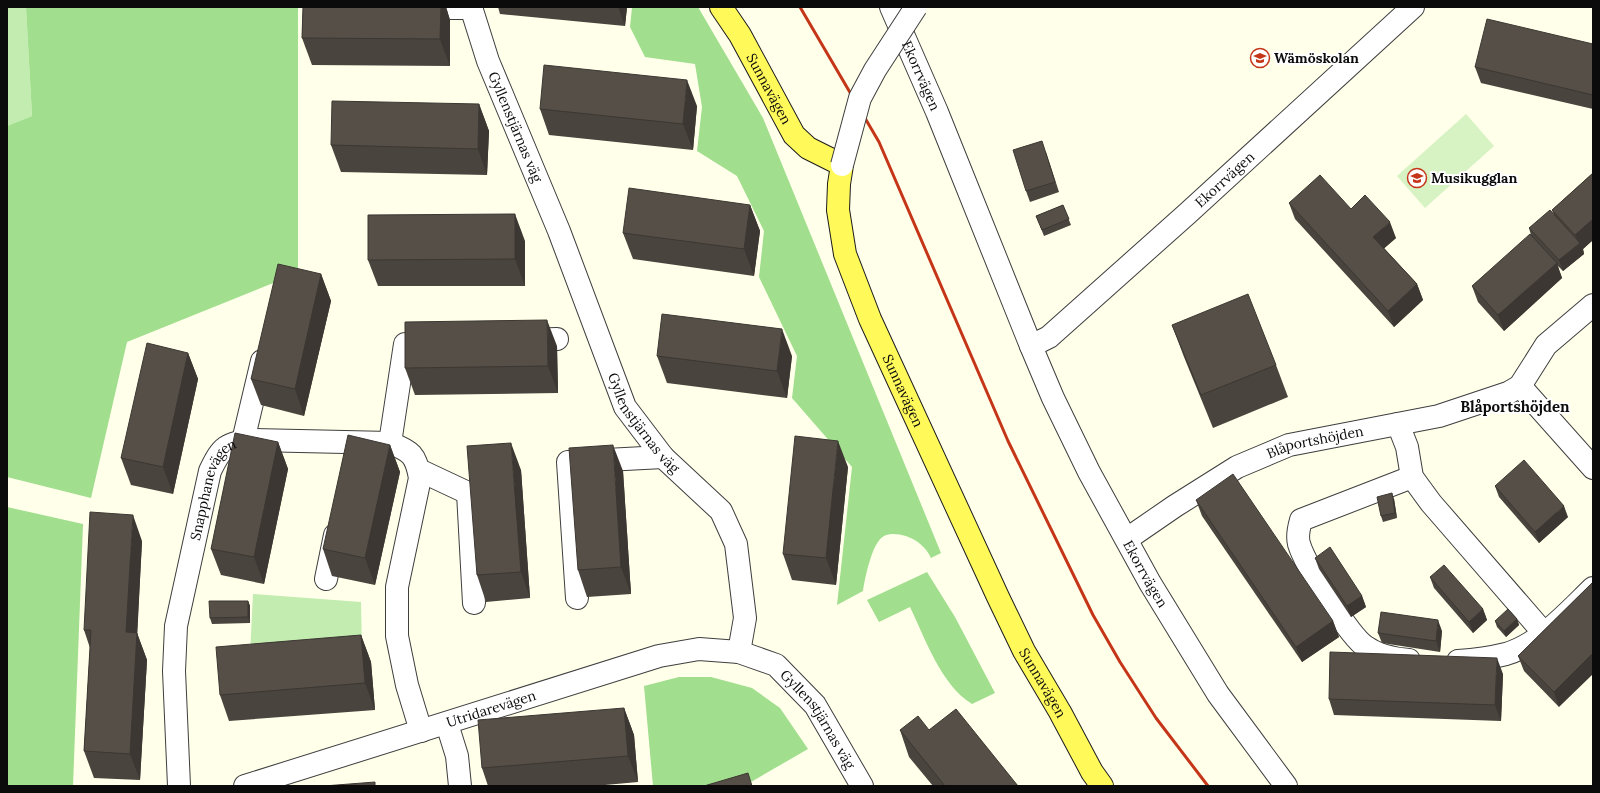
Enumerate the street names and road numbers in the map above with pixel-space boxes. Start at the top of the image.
street label: Ekorrvägen [898,38,944,114]
street label: Sunnavägen [743,50,796,128]
street label: Gyllenstjärnas väg [484,69,547,185]
street label: Ekorrvägen [1191,147,1259,211]
street label: Sunnavägen [878,351,928,430]
street label: Gyllenstjärnas väg [604,370,684,477]
street label: Blåportshöjden [1264,422,1365,462]
street label: Snapphanevägen [186,434,239,542]
street label: Ekorrvägen [1119,537,1172,611]
street label: Sunnavägen [1015,645,1071,721]
street label: Gyllenstjärnas väg [776,666,859,772]
street label: Utridarevägen [444,686,539,731]

